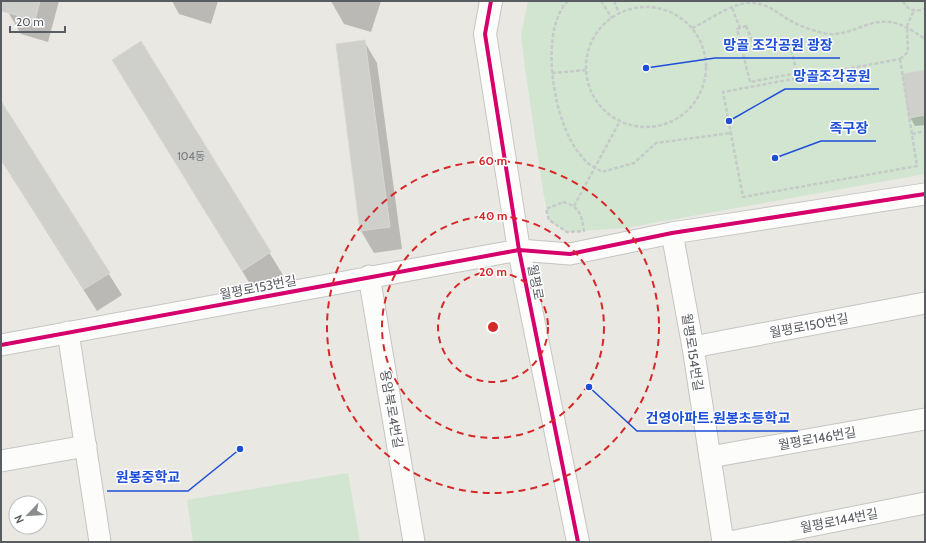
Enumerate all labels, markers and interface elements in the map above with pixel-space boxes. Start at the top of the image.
scale bar [10,8,65,34]
text: 20 m [16,14,44,29]
callout: 망골 조각공원 광장 [715,32,840,58]
text: 망골 조각공원 광장 [723,36,833,54]
callout: 망골조각공원 [785,63,879,89]
text: 망골조각공원 [793,67,871,85]
callout: 족구장 [821,115,876,141]
text: 족구장 [830,119,868,137]
house number: 104동 [177,149,205,163]
text: 60 m [479,153,507,168]
text: 40 m [478,208,508,223]
street label: 월평로 [525,263,547,301]
text: 20 m [479,264,507,279]
street label: 월평로153번길 [218,272,298,302]
street label: 월평로150번길 [768,309,850,341]
street label: 월평로154번길 [679,312,707,392]
centre of rings [486,320,500,334]
street label: 용암북로4번길 [377,369,407,449]
callout: 건영아파트.원봉초등학교 [637,405,798,431]
text: 건영아파트.원봉초등학교 [646,409,791,427]
street label: 월평로146번길 [777,423,857,453]
callout: 원봉중학교 [107,465,188,491]
text: 원봉중학교 [116,468,180,486]
north arrow [8,495,48,535]
street label: 월평로144번길 [799,505,879,535]
text: N [11,513,27,526]

